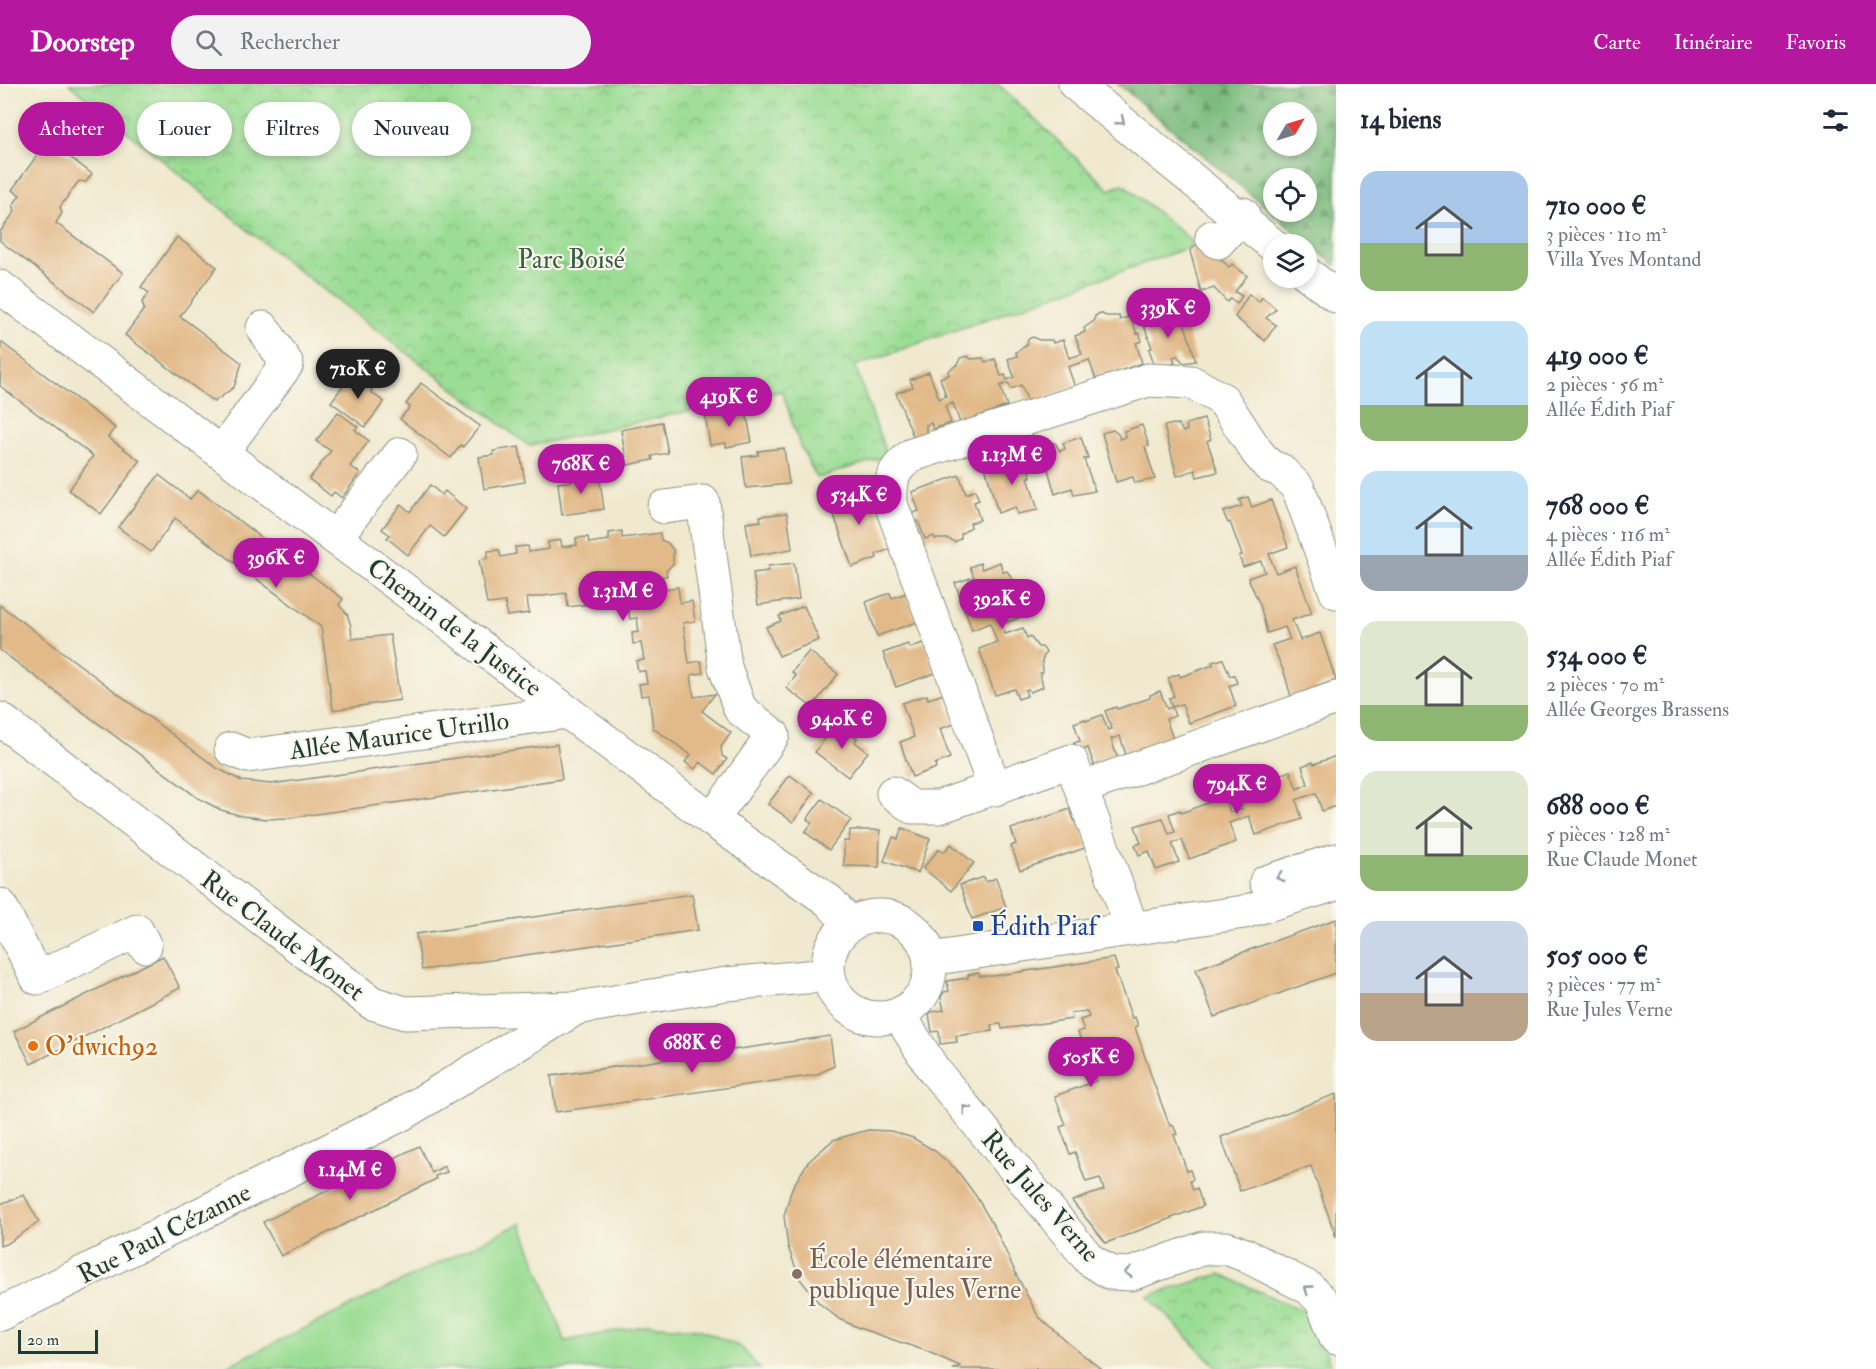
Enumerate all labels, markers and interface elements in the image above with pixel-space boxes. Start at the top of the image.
search box [171,15,591,69]
text: Doorstep [30,25,135,60]
icon: search [192,26,225,59]
text: Rechercher [240,28,340,56]
text: Carte [1593,29,1641,56]
text: Itinéraire [1674,29,1752,56]
text: Favoris [1785,29,1846,56]
chip: Acheter [18,102,125,156]
chip: Louer [137,102,232,156]
chip: Filtres [244,102,340,156]
chip: Nouveau [352,102,471,156]
north arrow [1263,102,1317,156]
map controls [1263,102,1317,288]
text: 14 biens [1360,104,1441,136]
icon: filters [1819,104,1852,137]
one-way arrow [1114,114,1125,125]
button: locate [1263,168,1317,222]
text: 710 000 € [1546,190,1647,222]
icon: home [1408,195,1480,267]
text: 3 pièces · 110 m² [1546,222,1667,247]
button: layers [1263,234,1317,288]
park label: Parc Boisé [518,244,625,276]
text: Villa Yves Montand [1546,247,1701,272]
pin: 339K € [1119,288,1217,339]
text: 339K € [1140,295,1196,320]
text: 419 000 € [1546,340,1649,372]
icon: home [1408,345,1480,417]
pin: 710K € [309,349,407,400]
text: 710K € [330,356,386,381]
text: 2 pièces · 56 m² [1546,372,1664,397]
pin: 419K € [680,377,778,428]
text: 419K € [700,384,758,409]
text: Allée Édith Piaf [1546,397,1672,422]
pin: 1.13M € [957,435,1067,486]
text: 1.13M € [981,442,1043,467]
pin: 768K € [532,444,630,495]
text: 768K € [552,451,610,476]
pin: 534K € [810,475,908,526]
text: 534K € [830,482,888,507]
text: 768 000 € [1546,490,1649,522]
icon: home [1408,495,1480,567]
text: 4 pièces · 116 m² [1546,522,1670,547]
pin: 396K € [227,538,325,589]
text: 396K € [247,545,305,570]
text: Allée Édith Piaf [1546,547,1672,572]
street label: Chemin de la Justice [361,552,548,704]
pin: 1.31M € [568,571,678,622]
text: 1.31M € [592,578,654,603]
pin: 392K € [953,579,1051,630]
text: 392K € [973,586,1031,611]
text: 534 000 € [1546,640,1648,672]
icon: home [1408,645,1480,717]
text: 2 pièces · 70 m² [1546,672,1664,697]
text: Allée Georges Brassens [1546,697,1729,722]
pin: 940K € [793,699,891,750]
street label: Allée Maurice Utrillo [286,705,511,767]
text: 940K € [811,706,873,731]
pin: 794K € [1188,764,1286,815]
text: 794K € [1207,771,1267,796]
text: 688 000 € [1546,790,1650,822]
icon: home [1408,795,1480,867]
text: 5 pièces · 128 m² [1546,822,1670,847]
text: Rue Claude Monet [1546,847,1698,872]
street label: Rue Claude Monet [194,864,371,1008]
one-way arrow [1275,870,1286,882]
place label: Édith Piaf [990,909,1101,943]
marker: Édith Piaf [971,919,985,933]
text: 505 000 € [1546,940,1648,972]
icon: home [1408,945,1480,1017]
text: 3 pièces · 77 m² [1546,972,1661,997]
text: Rue Jules Verne [1546,997,1673,1022]
pin: 688K € [643,1023,741,1074]
text: 688K € [663,1030,721,1055]
place label: O'dwich92 [45,1031,158,1063]
pin: 505K € [1042,1037,1140,1088]
marker: O'dwich92 [26,1039,40,1053]
text: 505K € [1062,1044,1120,1069]
one-way arrow [962,1105,973,1116]
street label: Rue Jules Verne [974,1124,1106,1269]
pin: 1.14M € [295,1150,405,1201]
text: 1.14M € [318,1157,382,1182]
street label: Rue Paul Cézanne [73,1176,256,1291]
place label: École élémentaire publique Jules Verne [808,1242,1021,1307]
one-way arrow [1123,1265,1132,1278]
marker: École élémentaire publique Jules Verne [790,1267,804,1281]
one-way arrow [1304,1285,1315,1296]
scale bar [18,1327,98,1354]
text: 20 m [27,1330,59,1350]

